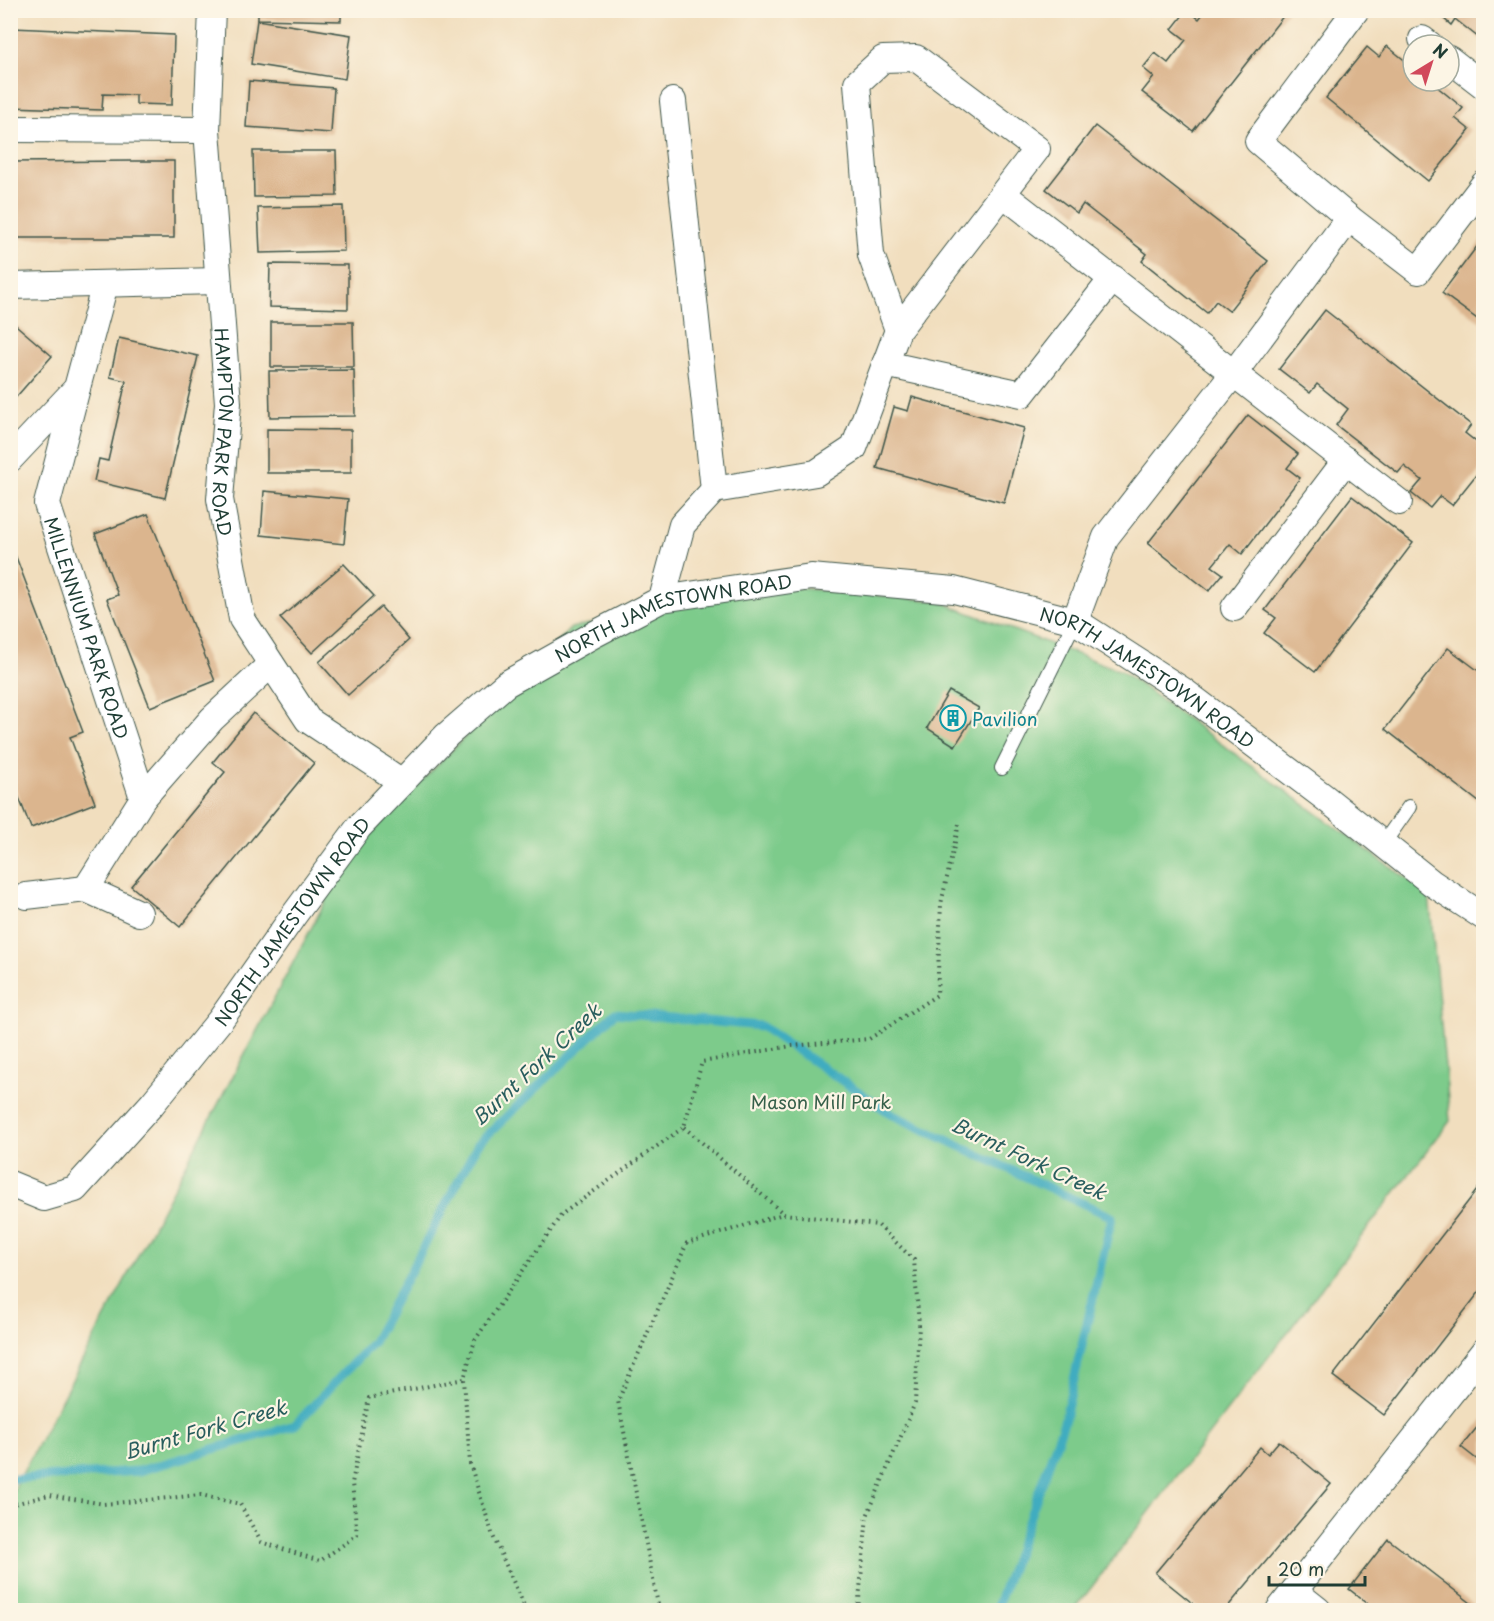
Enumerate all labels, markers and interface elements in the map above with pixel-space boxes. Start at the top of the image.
north arrow [1401,33,1461,93]
text: N [1428,37,1453,64]
street label: HAMPTON PARK ROAD [206,327,242,538]
street label: MILLENNIUM PARK ROAD [39,513,136,742]
street label: NORTH JAMESTOWN ROAD [549,566,794,668]
street label: NORTH JAMESTOWN ROAD [1037,599,1261,754]
building icon: Pavilion [938,703,968,733]
place label: Pavilion [972,705,1038,732]
street label: NORTH JAMESTOWN ROAD [207,810,376,1031]
water label: Burnt Fork Creek [464,995,608,1132]
park label: Mason Mill Park [751,1088,891,1115]
water label: Burnt Fork Creek [947,1109,1112,1207]
water label: Burnt Fork Creek [120,1391,291,1467]
scale bar [1269,1549,1365,1587]
text: 20 m [1278,1555,1324,1582]

